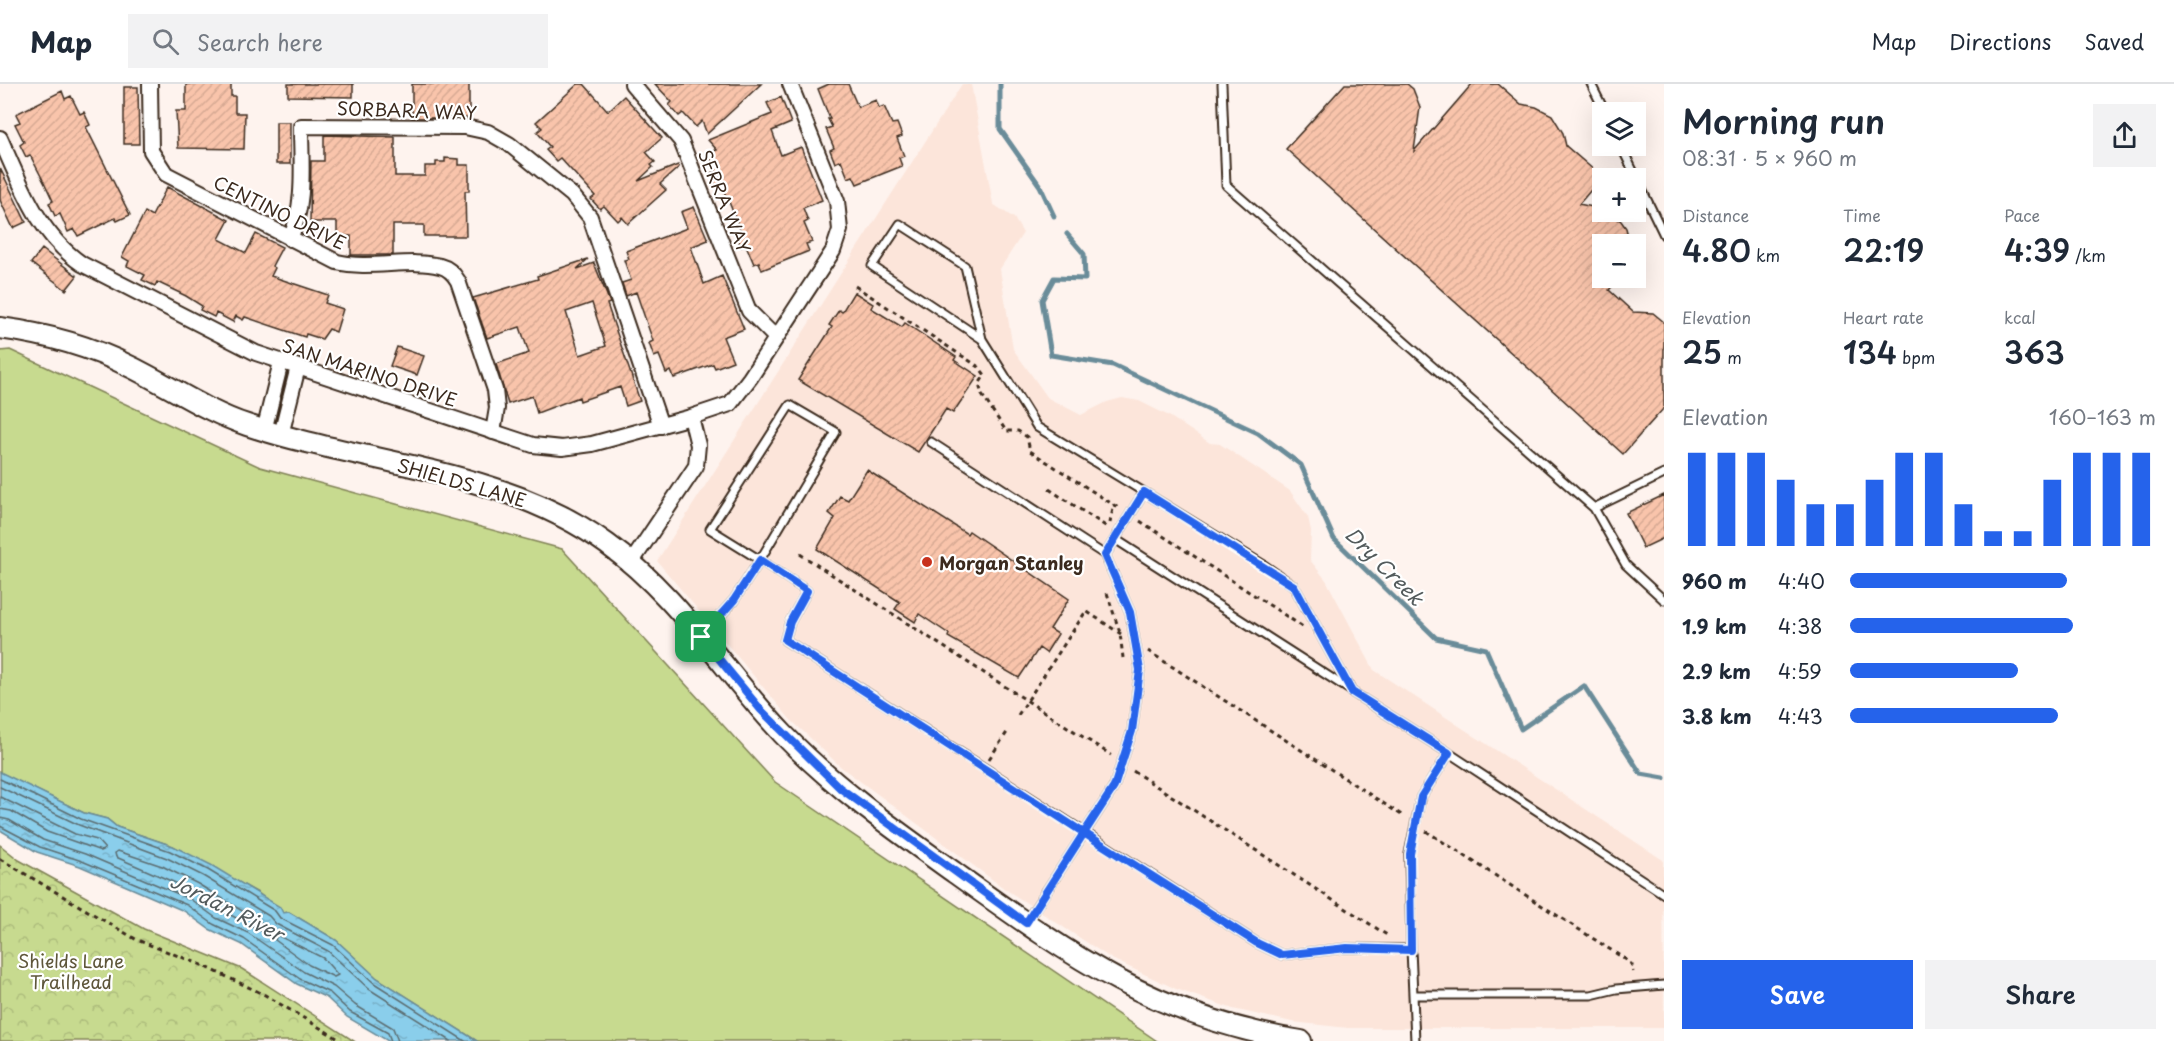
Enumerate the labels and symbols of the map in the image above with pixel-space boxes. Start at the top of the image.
street label: SORBARA WAY [337,94,478,126]
street label: SERRA WAY [692,145,758,257]
street label: CENTINO DRIVE [209,168,351,256]
street label: SAN MARINO DRIVE [279,331,461,413]
street label: SHIELDS LANE [394,451,530,513]
water label: Dry Creek [1339,520,1432,613]
place label: Morgan Stanley [939,549,1084,576]
marker: Morgan Stanley [920,555,934,569]
pin [675,611,726,662]
water label: Jordan River [165,866,291,950]
park label: Shields Lane Trailhead [18,947,124,995]

